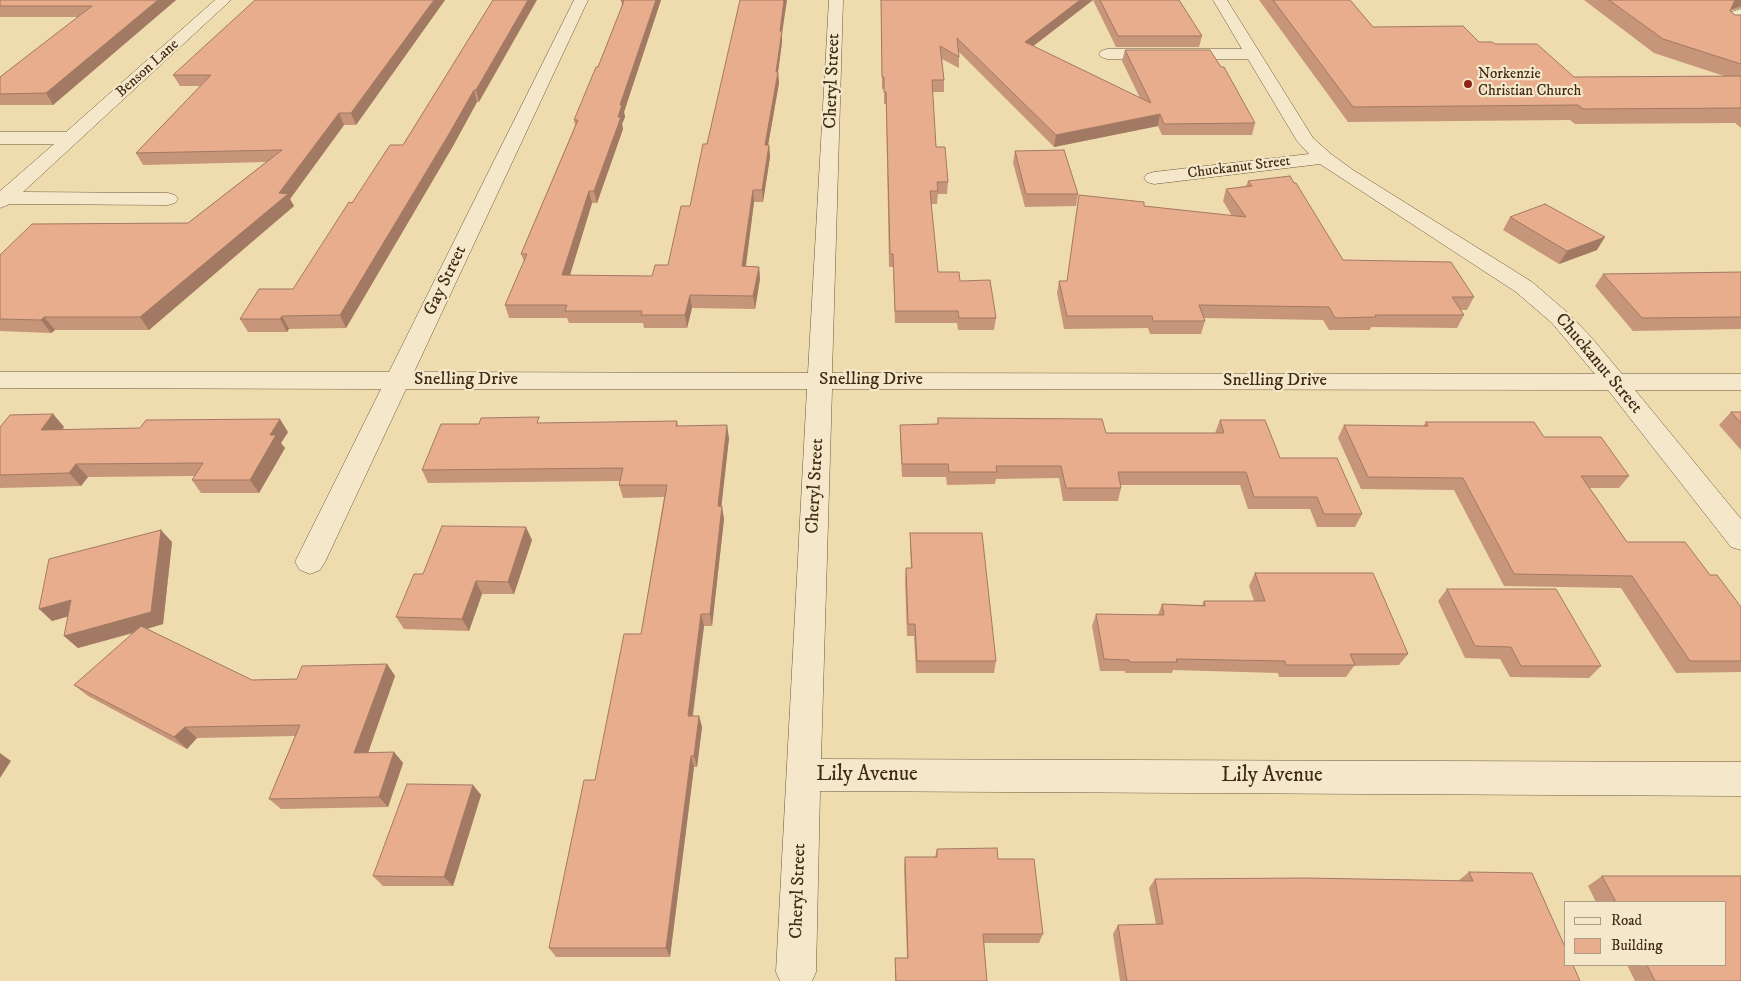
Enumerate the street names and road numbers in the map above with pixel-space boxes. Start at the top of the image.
street label: Cheryl Street [821,33,845,129]
street label: Benson Lane [113,36,183,102]
street label: Chuckanut Street [1186,153,1292,183]
street label: Gay Street [420,243,472,319]
street label: Chuckanut Street [1550,309,1646,419]
street label: Snelling Drive [414,369,518,391]
street label: Snelling Drive [819,369,923,391]
street label: Snelling Drive [1223,370,1327,392]
street label: Cheryl Street [803,438,829,534]
street label: Lily Avenue [816,763,918,789]
street label: Lily Avenue [1221,764,1323,790]
street label: Cheryl Street [787,843,811,939]

